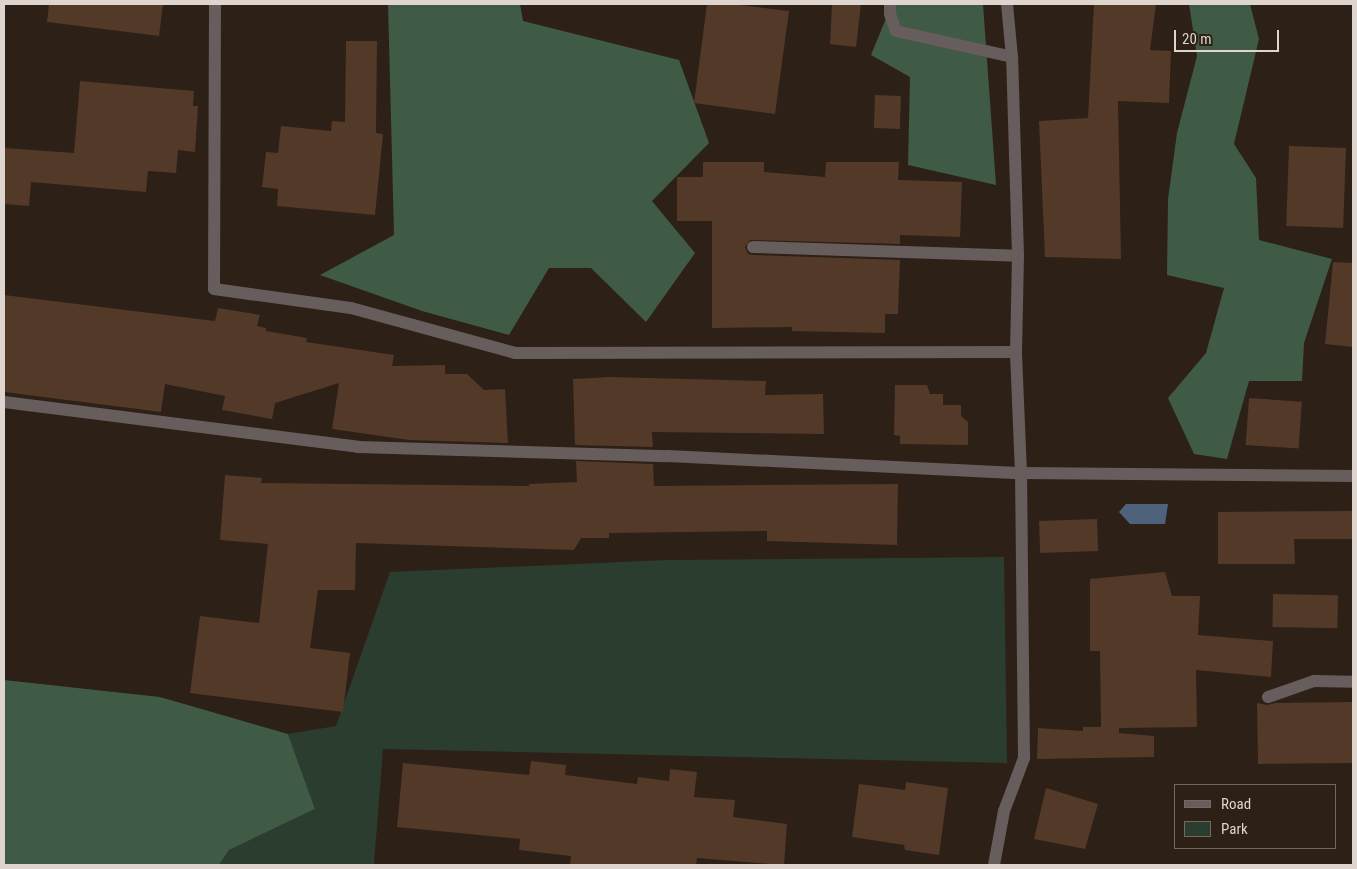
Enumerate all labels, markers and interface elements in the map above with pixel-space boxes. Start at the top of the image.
scale bar [1177,20,1282,52]
text: 20 m [1182,30,1212,48]
legend [1174,784,1337,849]
text: Road [1221,795,1251,813]
text: Park [1221,820,1248,838]

